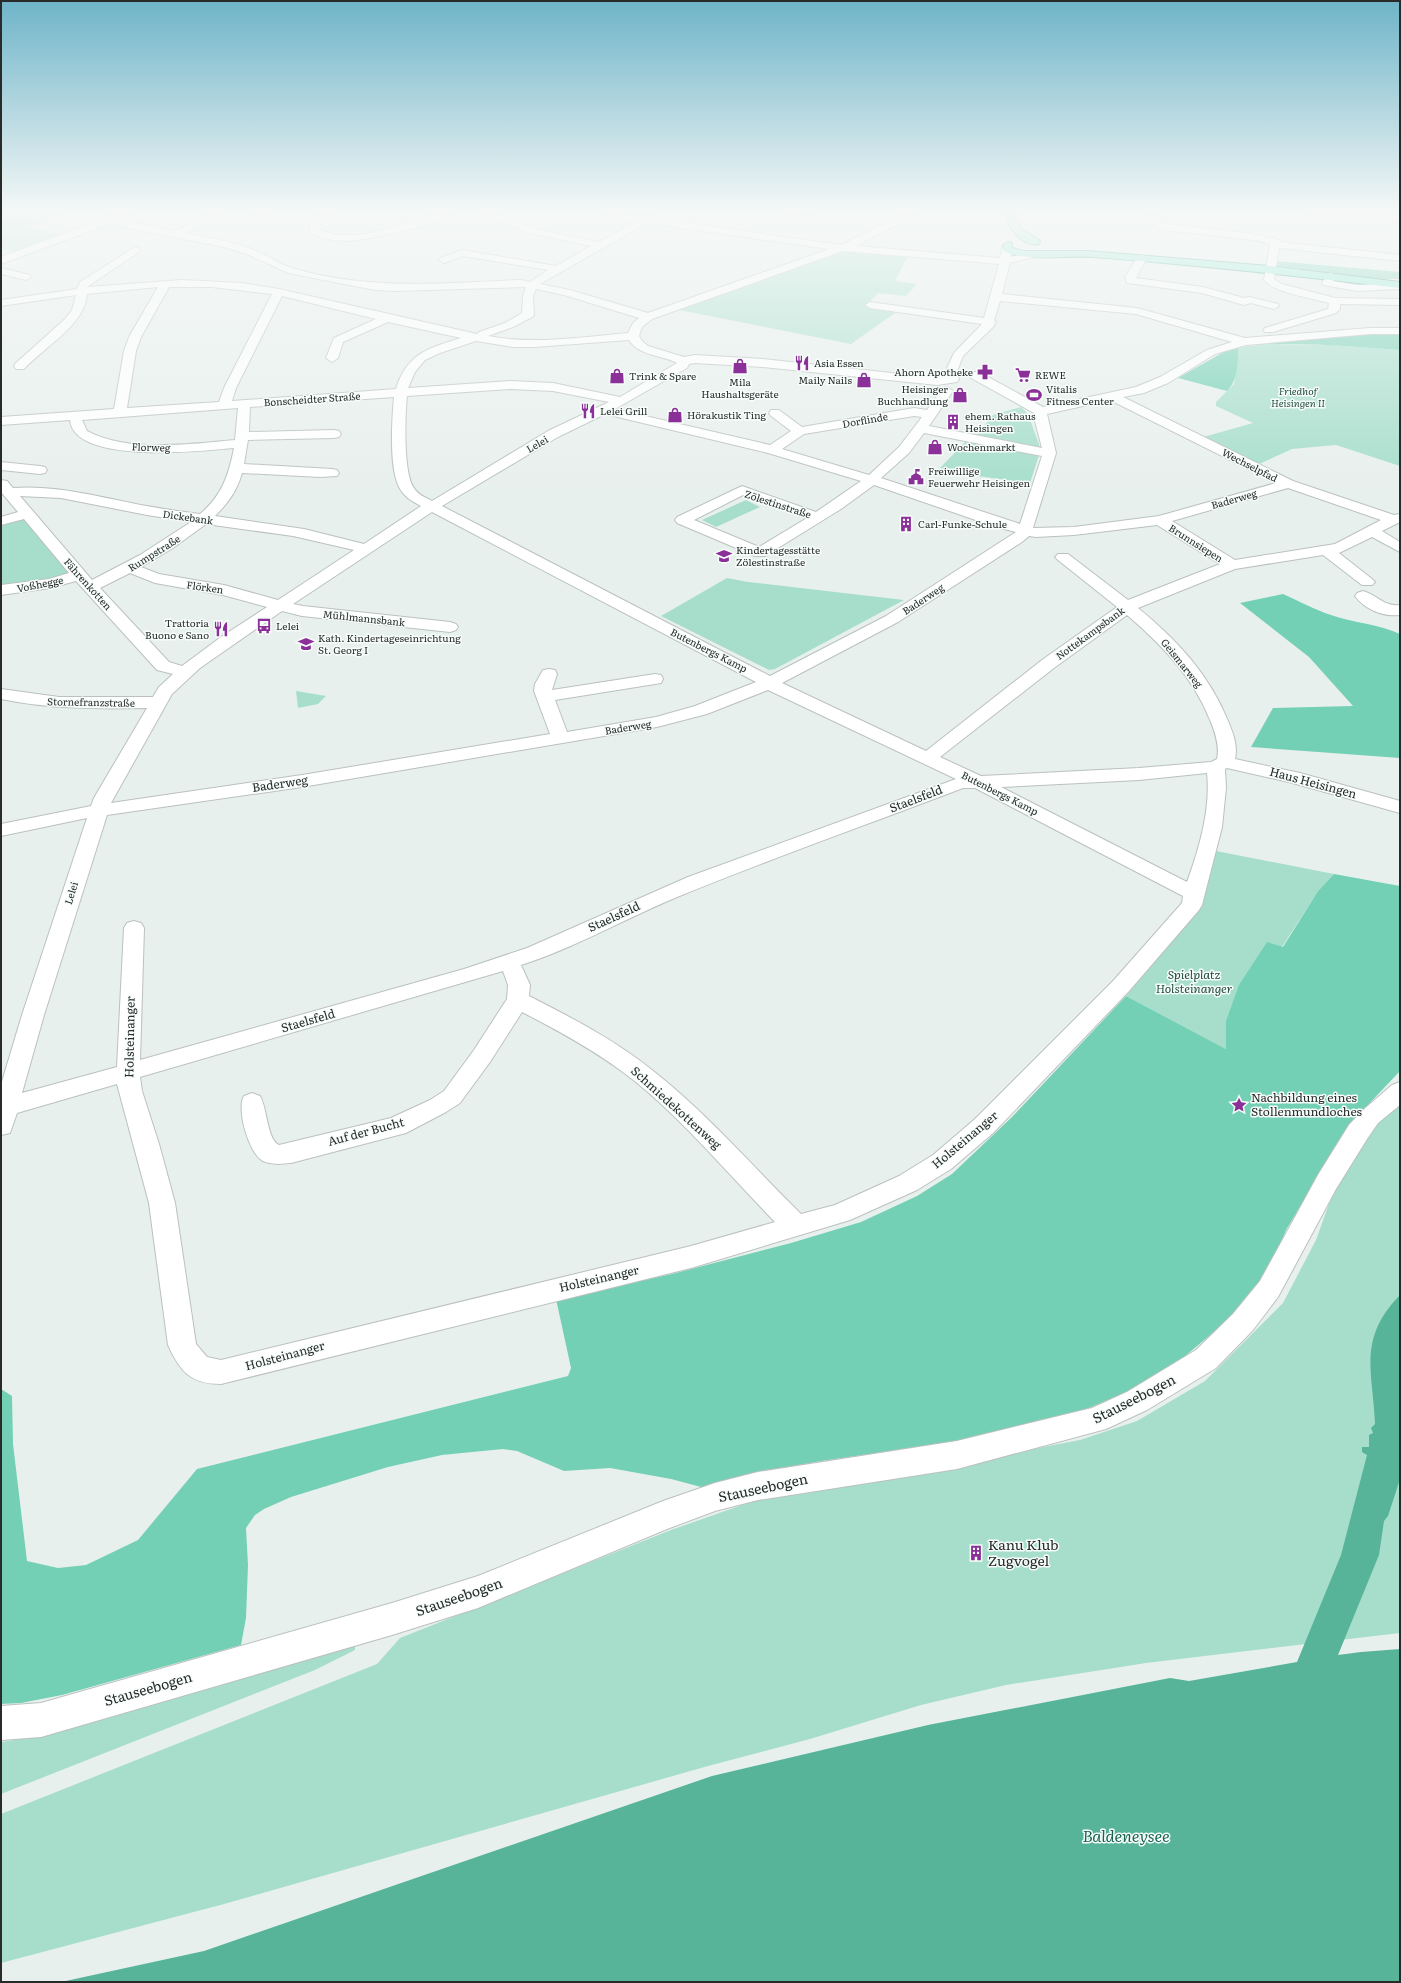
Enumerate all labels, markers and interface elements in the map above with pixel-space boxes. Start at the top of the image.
restaurant icon: Asia Essen [793,354,811,372]
place label: Asia Essen [814,355,864,370]
shop icon: Mila Haushaltsgeräte [731,357,749,375]
pharmacy icon: Ahorn Apotheke [976,363,994,381]
place label: Ahorn Apotheke [894,364,973,379]
supermarket icon: REWE [1014,366,1032,384]
shop icon: Trink & Spare [608,367,626,385]
place label: REWE [1035,367,1066,382]
place label: Trink & Spare [629,368,696,383]
shop icon: Maily Nails [855,371,873,389]
place label: Maily Nails [798,372,852,387]
place label: Mila Haushaltsgeräte [701,374,779,401]
place label: Heisinger Buchhandlung [877,381,948,408]
place label: Vitalis Fitness Center [1046,381,1114,408]
park label: Friedhof Heisingen II [1271,383,1325,410]
shop icon: Heisinger Buchhandlung [951,386,969,404]
sports icon: Vitalis Fitness Center [1025,386,1043,404]
street label: Bonscheidter Straße [263,388,361,409]
restaurant icon: Lelei Grill [579,402,597,420]
place label: Lelei Grill [600,403,648,418]
shop icon: Hörakustik Ting [666,406,684,424]
place label: Hörakustik Ting [687,407,767,422]
street label: Dorflinde [841,408,889,431]
place label: ehem. Rathaus Heisingen [965,408,1036,435]
building icon: ehem. Rathaus Heisingen [944,413,962,431]
street label: Lelei [523,431,551,456]
street label: Florweg [131,438,171,455]
shop icon: Wochenmarkt [926,438,944,456]
place label: Wochenmarkt [947,439,1016,454]
street label: Wechselpfad [1220,444,1281,485]
place label: Freiwillige Feuerwehr Heisingen [928,463,1031,490]
public building icon: Freiwillige Feuerwehr Heisingen [907,468,925,486]
street label: Baderweg [1209,485,1259,512]
street label: Zölestinstraße [743,486,813,521]
street label: Dickebank [162,506,215,528]
building icon: Carl-Funke-Schule [897,515,915,533]
place label: Carl-Funke-Schule [918,516,1007,531]
street label: Brunnsiepen [1166,520,1227,565]
street label: Rumpstraße [125,531,183,575]
place label: Kindertagesstätte Zölestinstraße [736,542,820,569]
school or university icon: Kindertagesstätte Zölestinstraße [715,547,733,565]
street label: Fährenkotten [61,554,116,613]
street label: Voßhegge [15,572,64,595]
street label: Flörken [186,576,225,597]
street label: Baderweg [899,579,947,618]
street label: Nottekampsbank [1052,602,1128,663]
street label: Mühlmannsbank [322,606,407,629]
place label: Trattoria Buono e Sano [145,615,210,642]
bus stop icon: Lelei [255,617,273,635]
place label: Lelei [276,618,300,633]
restaurant icon: Trattoria Buono e Sano [212,620,230,638]
street label: Butenbergs Kamp [668,624,750,675]
place label: Kath. Kindertageseinrichtung St. Georg I [318,630,461,657]
school or university icon: Kath. Kindertageseinrichtung St. Georg I [297,635,315,653]
street label: Geismarweg [1158,635,1207,691]
street label: Stornefranzstraße [47,693,135,710]
street label: Baderweg [604,715,653,738]
street label: Haus Heisingen [1268,762,1359,802]
street label: Butenbergs Kamp [959,767,1041,818]
street label: Baderweg [251,770,309,796]
street label: Staelsfeld [887,779,945,816]
street label: Lelei [60,879,81,906]
street label: Staelsfeld [585,896,643,936]
park label: Spielplatz Holsteinanger [1156,965,1233,997]
street label: Holsteinanger [119,996,139,1078]
street label: Staelsfeld [279,1004,337,1036]
street label: Schmiedekottenweg [627,1062,726,1153]
place label: Nachbildung eines Stollenmundloches [1251,1088,1362,1120]
place icon: Nachbildung eines Stollenmundloches [1230,1096,1248,1114]
street label: Holsteinanger [927,1106,1002,1172]
street label: Auf der Bucht [326,1112,406,1150]
street label: Holsteinanger [557,1260,641,1296]
street label: Holsteinanger [243,1336,327,1374]
street label: Stauseebogen [1089,1369,1179,1428]
street label: Stauseebogen [716,1468,809,1506]
place label: Kanu Klub Zugvogel [988,1534,1058,1570]
building icon: Kanu Klub Zugvogel [967,1544,985,1562]
street label: Stauseebogen [412,1572,505,1620]
street label: Stauseebogen [101,1666,194,1710]
water label: Baldeneysee [1082,1823,1170,1847]

